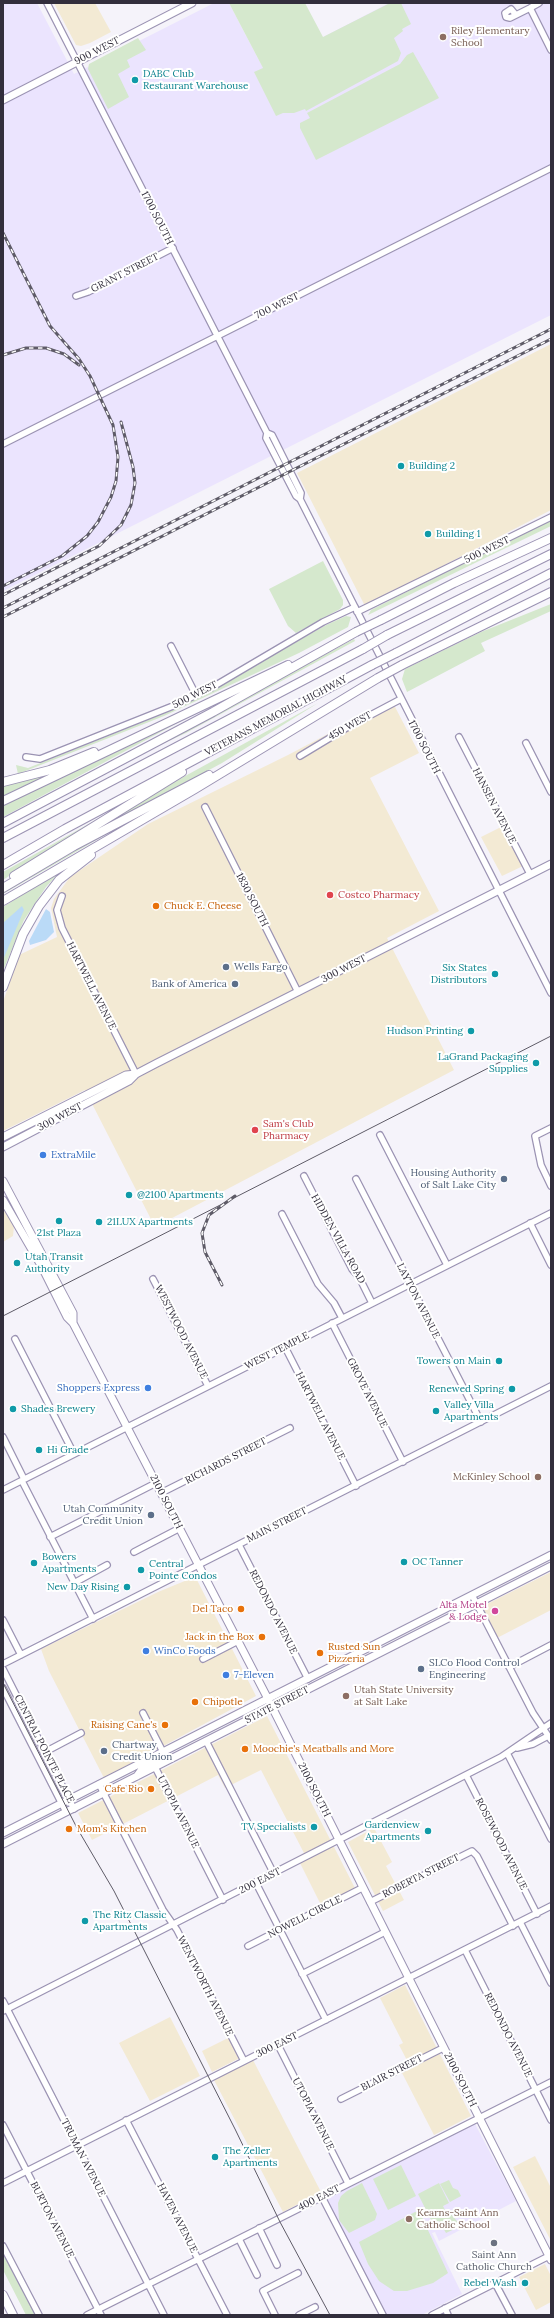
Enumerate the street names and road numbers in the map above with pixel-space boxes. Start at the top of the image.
street label: 900 WEST [72,35,122,67]
street label: 1700 SOUTH [138,189,176,247]
street label: GRANT STREET [89,251,161,295]
street label: 700 WEST [253,290,301,322]
street label: 500 WEST [462,534,512,566]
street label: VETERANS MEMORIAL HIGHWAY [203,673,349,759]
street label: 500 WEST [171,679,219,711]
street label: 450 WEST [326,709,374,743]
street label: 1700 SOUTH [405,718,443,776]
street label: HANSEN AVENUE [470,766,518,846]
street label: 1830 SOUTH [233,871,271,929]
street label: HARTWELL AVENUE [64,940,118,1032]
street label: 300 WEST [320,953,368,985]
street label: 300 WEST [36,1100,84,1134]
street label: HIDDEN VILLA ROAD [308,1192,368,1286]
street label: LAYTON AVENUE [394,1261,442,1341]
street label: WESTWOOD AVENUE [152,1283,210,1381]
street label: WEST TEMPLE [243,1330,311,1372]
street label: GROVE AVENUE [344,1356,390,1430]
street label: HARTWELL AVENUE [293,1370,347,1462]
street label: RICHARDS STREET [183,1435,269,1487]
street label: 2100 SOUTH [147,1473,185,1531]
street label: MAIN STREET [245,1505,309,1545]
street label: REDONDO AVENUE [246,1568,300,1656]
street label: STATE STREET [243,1684,311,1726]
street label: CENTRAL POINTE PLACE [11,1693,77,1805]
street label: 2100 SOUTH [295,1761,333,1819]
street label: UTOPIA AVENUE [154,1774,202,1850]
street label: ROSEWOOD AVENUE [473,1796,529,1892]
street label: ROBERTA STREET [380,1851,462,1901]
street label: 200 EAST [237,1865,283,1897]
street label: NOWELL CIRCLE [266,1893,344,1941]
street label: WENTWORTH AVENUE [174,1934,236,2038]
street label: REDONDO AVENUE [481,1991,535,2079]
street label: 300 EAST [254,2030,300,2060]
street label: 2100 SOUTH [441,2051,479,2109]
street label: BLAIR STREET [359,2052,425,2094]
street label: UTOPIA AVENUE [289,2076,337,2152]
street label: TRUMAN AVENUE [58,2117,108,2199]
street label: BURTON AVENUE [27,2180,77,2260]
street label: HAVEN AVENUE [154,2181,200,2255]
street label: 400 EAST [296,2182,342,2214]

